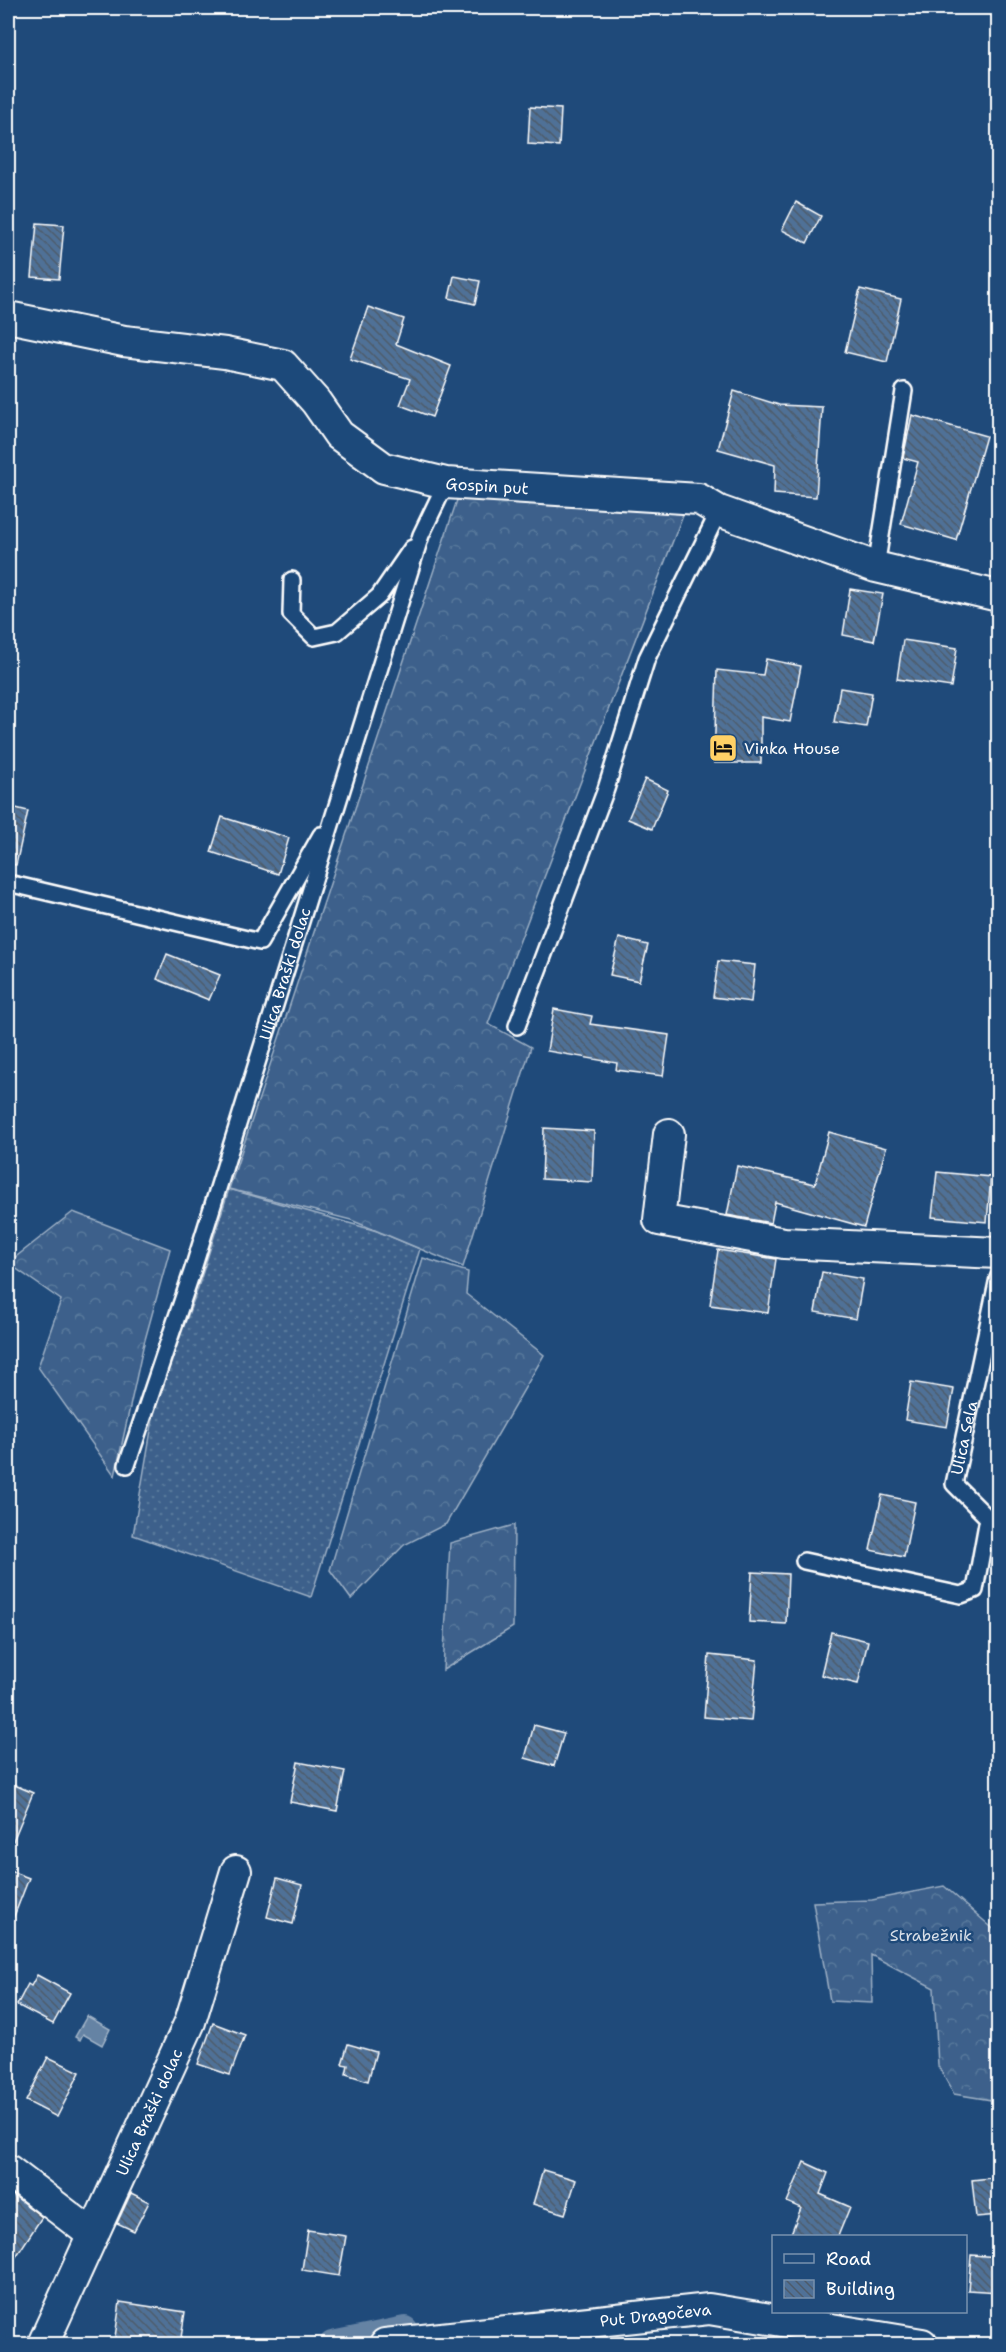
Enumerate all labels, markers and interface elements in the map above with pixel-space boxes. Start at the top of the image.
street label: Gospin put [445,473,529,499]
hotel icon: Vinka House [707,732,739,764]
place label: Vinka House [744,738,840,759]
street label: Ulica Braški dolac [255,905,316,1043]
street label: Ulica Sela [946,1399,982,1477]
park label: Strabežnik [890,1925,972,1946]
street label: Ulica Braški dolac [111,2045,187,2179]
legend [772,2235,967,2313]
text: Road [826,2247,871,2271]
text: Building [826,2277,895,2301]
street label: Put Dragočeva [599,2299,712,2332]

